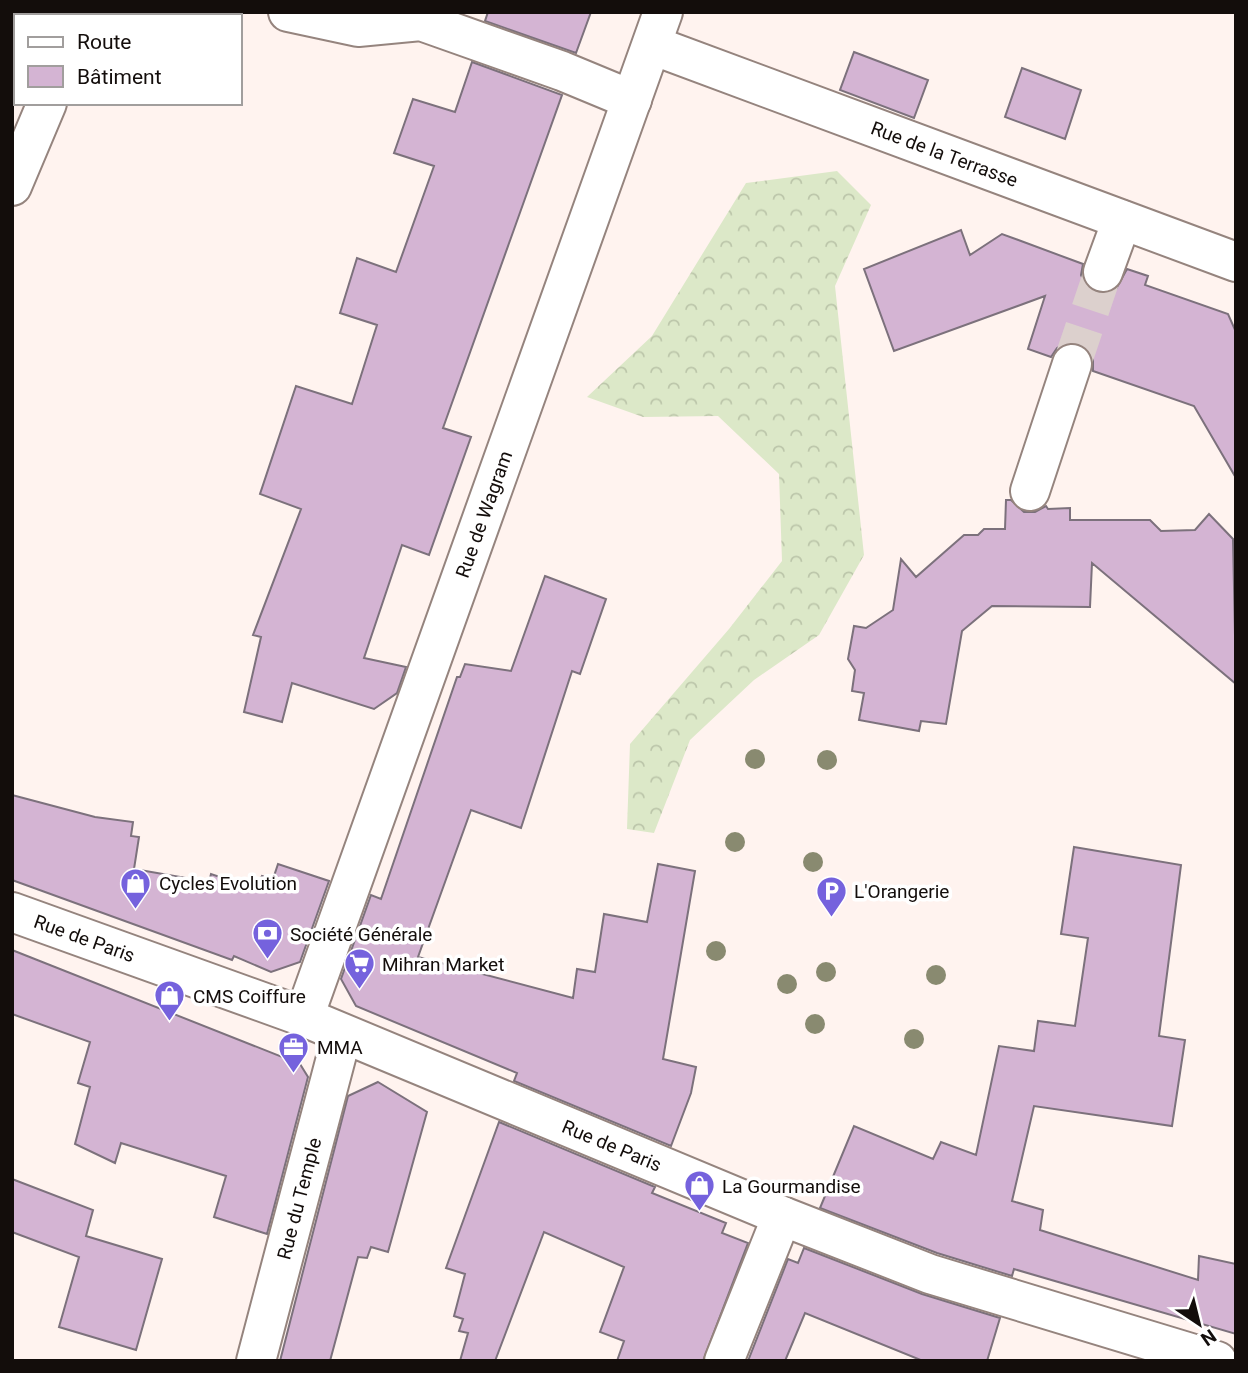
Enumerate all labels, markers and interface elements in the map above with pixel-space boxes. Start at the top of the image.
legend [14,14,242,105]
text: Route [77,30,132,54]
text: Bâtiment [77,65,162,89]
street label: Rue de la Terrasse [868,116,1021,191]
street label: Rue de Wagram [450,448,517,581]
shop icon: Cycles Evolution [119,866,153,910]
place label: Cycles Evolution [159,872,297,895]
parking icon: L'Orangerie [814,874,848,918]
place label: L'Orangerie [854,880,949,903]
street label: Rue de Paris [31,909,138,967]
bank icon: Société Générale [250,917,284,961]
place label: Société Générale [290,923,432,946]
supermarket icon: Mihran Market [342,947,376,991]
place label: Mihran Market [382,953,504,976]
shop icon: CMS Coiffure [153,979,187,1023]
place label: CMS Coiffure [193,985,306,1008]
office icon: MMA [277,1030,311,1074]
place label: MMA [317,1036,363,1059]
street label: Rue de Paris [559,1114,665,1176]
street label: Rue du Temple [272,1135,326,1262]
shop icon: La Gourmandise [682,1169,716,1213]
place label: La Gourmandise [722,1175,861,1198]
north arrow [1164,1289,1234,1359]
text: N [1196,1324,1221,1351]

